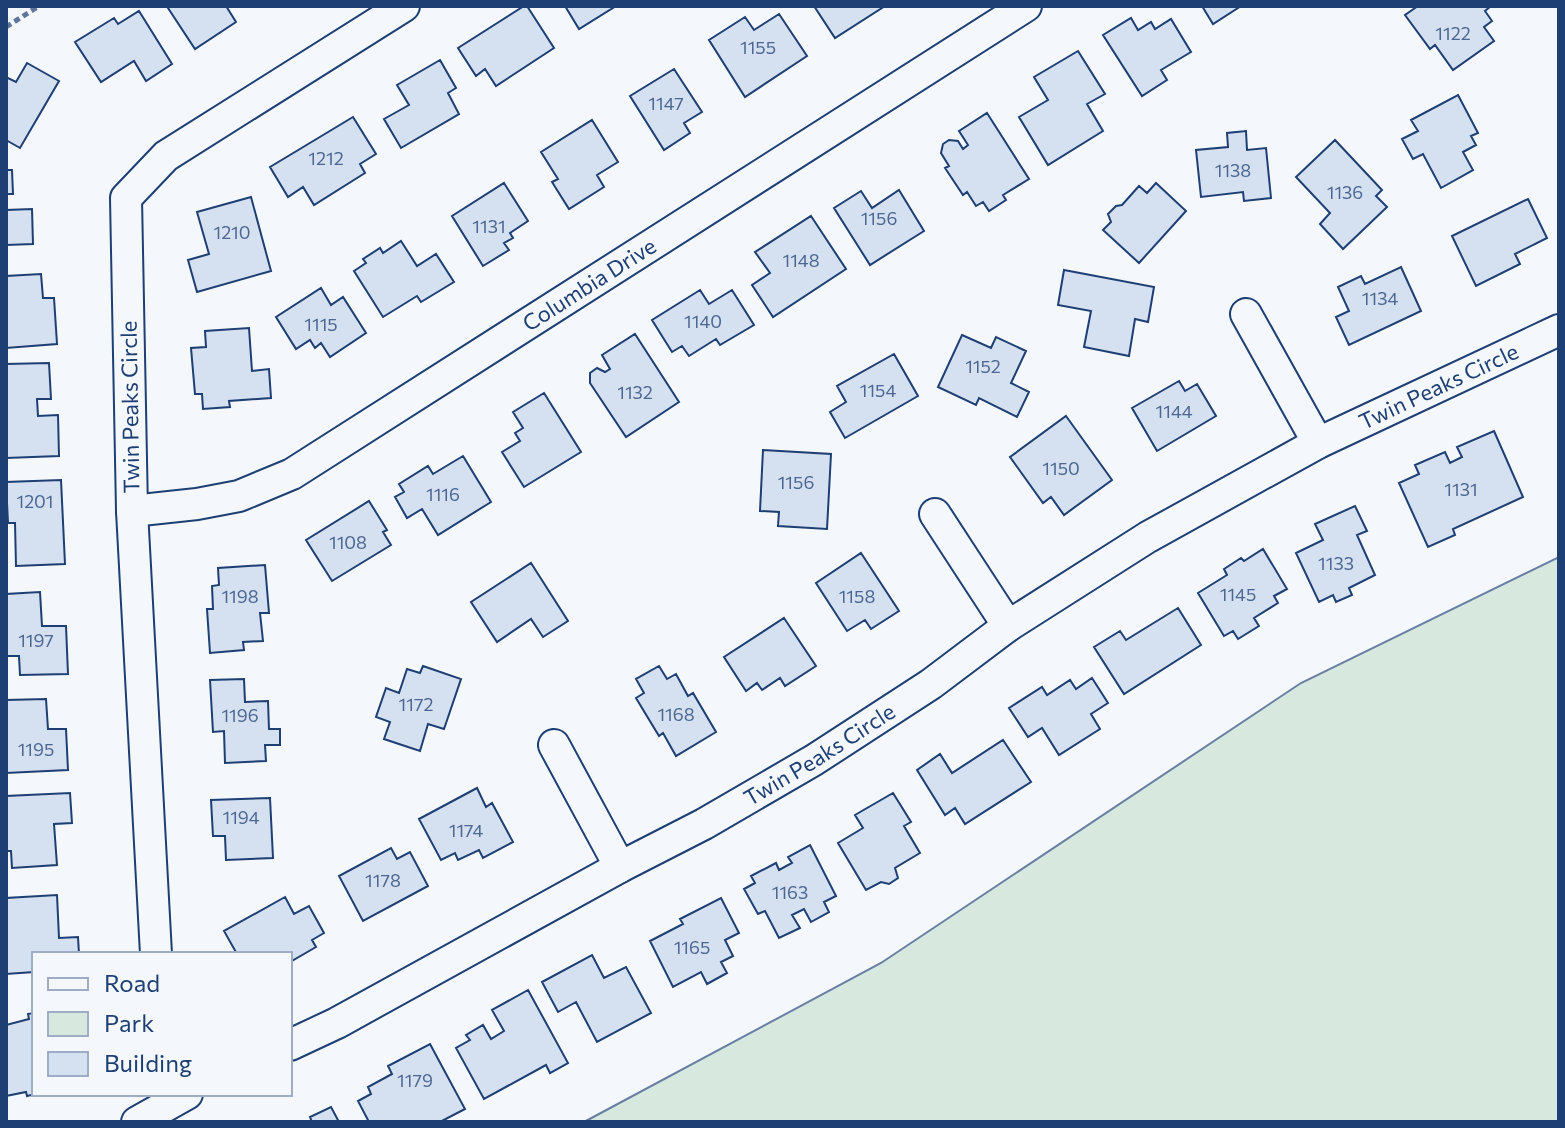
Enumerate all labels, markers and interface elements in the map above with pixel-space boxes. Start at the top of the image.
house number: 1122 [1435,22,1471,44]
house number: 1155 [740,36,776,58]
house number: 1147 [648,92,684,114]
house number: 1212 [308,147,344,169]
house number: 1138 [1215,159,1251,181]
house number: 1136 [1327,181,1363,203]
house number: 1156 [861,207,897,229]
house number: 1131 [472,215,506,237]
house number: 1210 [213,221,251,243]
street label: Columbia Drive [517,232,661,337]
house number: 1148 [782,249,820,271]
house number: 1134 [1362,287,1398,309]
house number: 1140 [684,310,722,332]
house number: 1115 [304,313,338,335]
street label: Twin Peaks Circle [114,320,145,494]
street label: Twin Peaks Circle [1354,337,1522,435]
house number: 1152 [965,355,1001,377]
house number: 1154 [860,379,896,401]
house number: 1132 [617,381,653,403]
house number: 1144 [1156,400,1193,422]
house number: 1150 [1042,457,1080,479]
house number: 1156 [778,471,814,493]
house number: 1131 [1444,478,1478,500]
house number: 1116 [426,483,460,505]
house number: 1201 [16,490,54,512]
house number: 1108 [329,531,367,553]
house number: 1133 [1318,552,1354,574]
house number: 1145 [1220,583,1256,605]
house number: 1198 [221,585,259,607]
house number: 1158 [839,585,875,607]
house number: 1197 [18,629,54,651]
house number: 1172 [399,693,433,715]
street label: Twin Peaks Circle [739,697,900,811]
house number: 1168 [657,703,695,725]
house number: 1196 [221,704,259,726]
house number: 1195 [18,738,54,760]
house number: 1194 [222,806,260,828]
house number: 1174 [449,819,484,841]
house number: 1178 [365,869,401,891]
house number: 1163 [772,881,808,903]
house number: 1165 [674,936,710,958]
legend [32,952,292,1096]
text: Road [104,968,160,997]
text: Park [104,1008,154,1037]
text: Building [104,1048,192,1077]
house number: 1179 [397,1069,433,1091]

